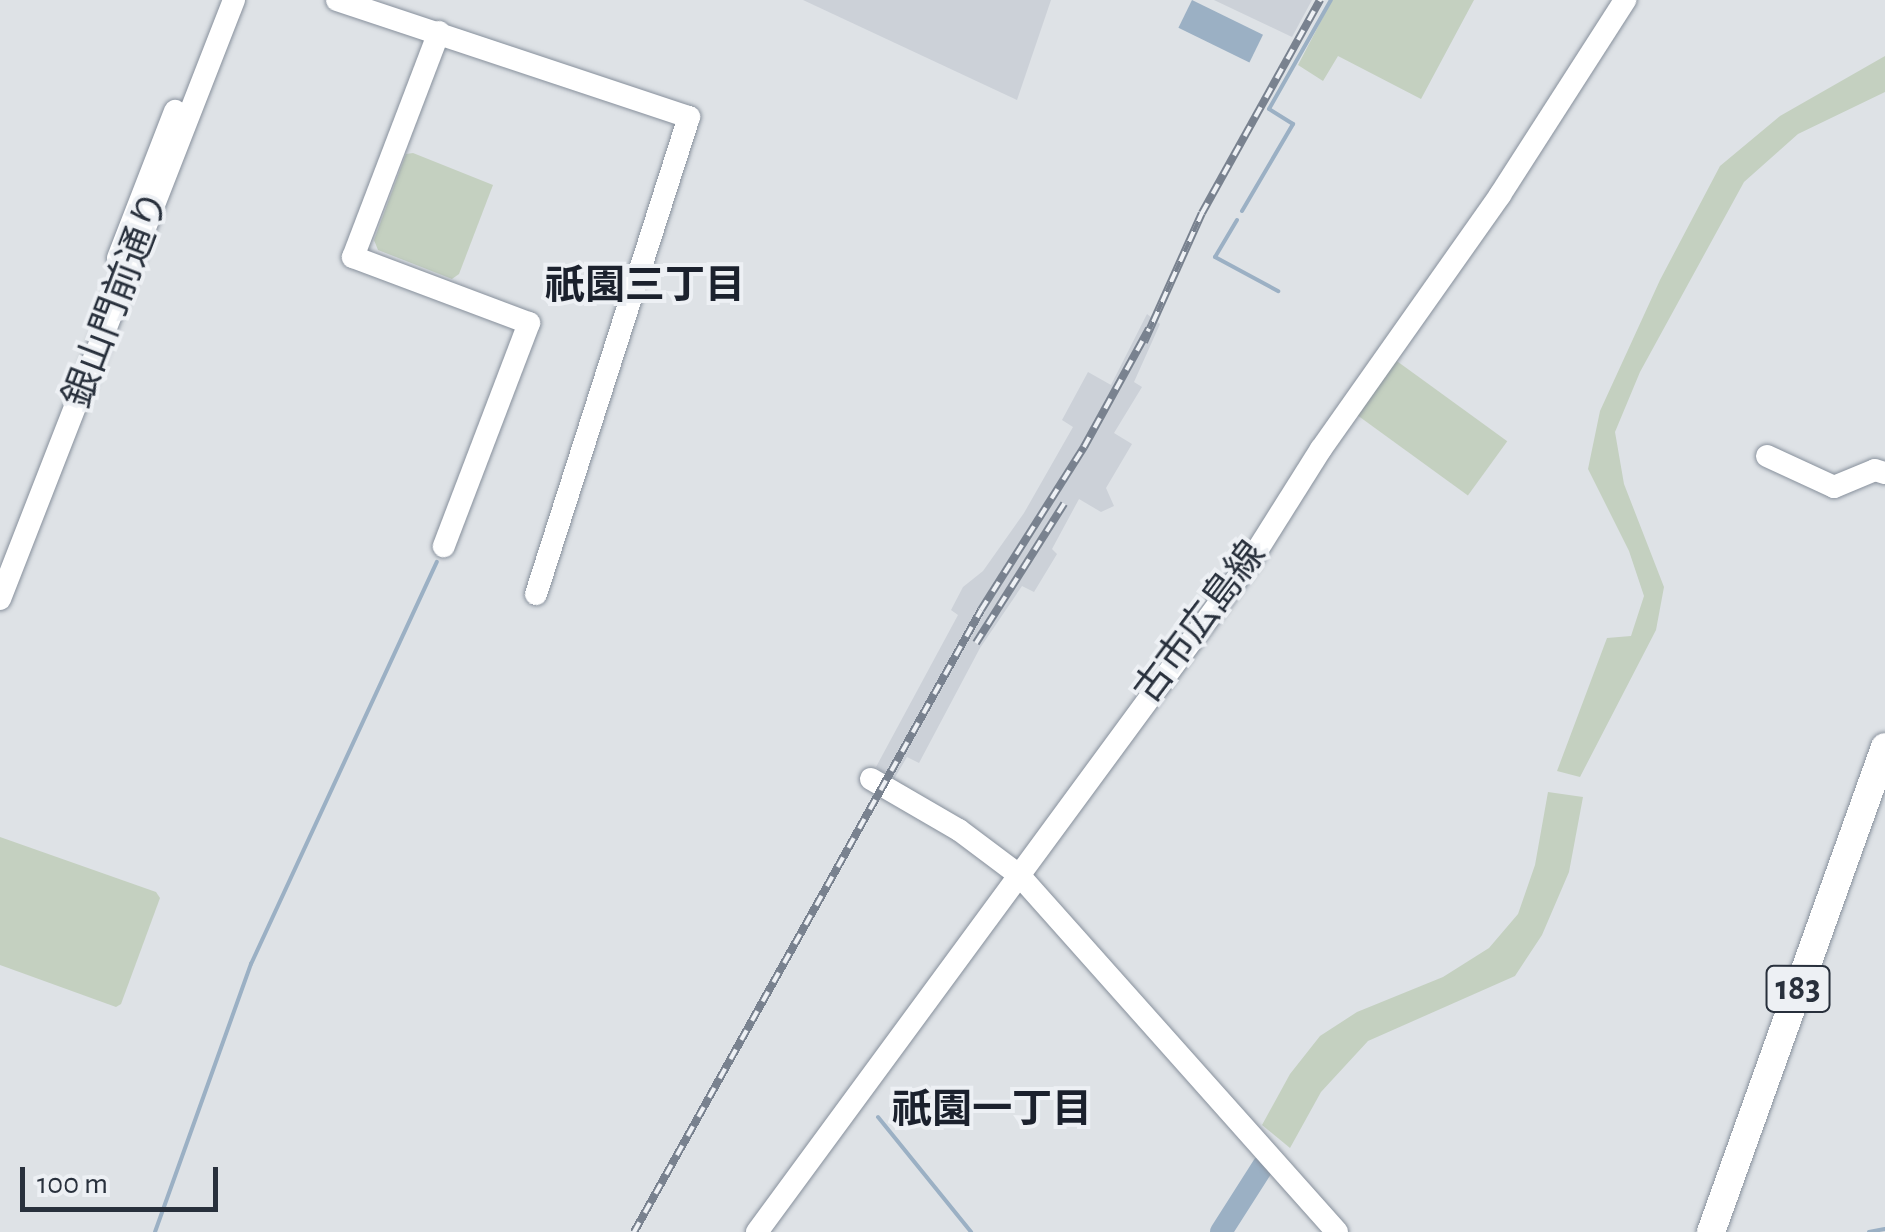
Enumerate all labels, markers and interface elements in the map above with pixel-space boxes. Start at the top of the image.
street label: 銀山門前通り [56,185,180,415]
district label: 祇園三丁目 [545,262,745,310]
street label: 古市広島線 [1126,533,1276,713]
road number: 183 [1766,959,1830,1019]
district label: 祇園一丁目 [892,1086,1092,1134]
scale bar [25,1147,222,1209]
text: 100 m [37,1169,108,1199]

